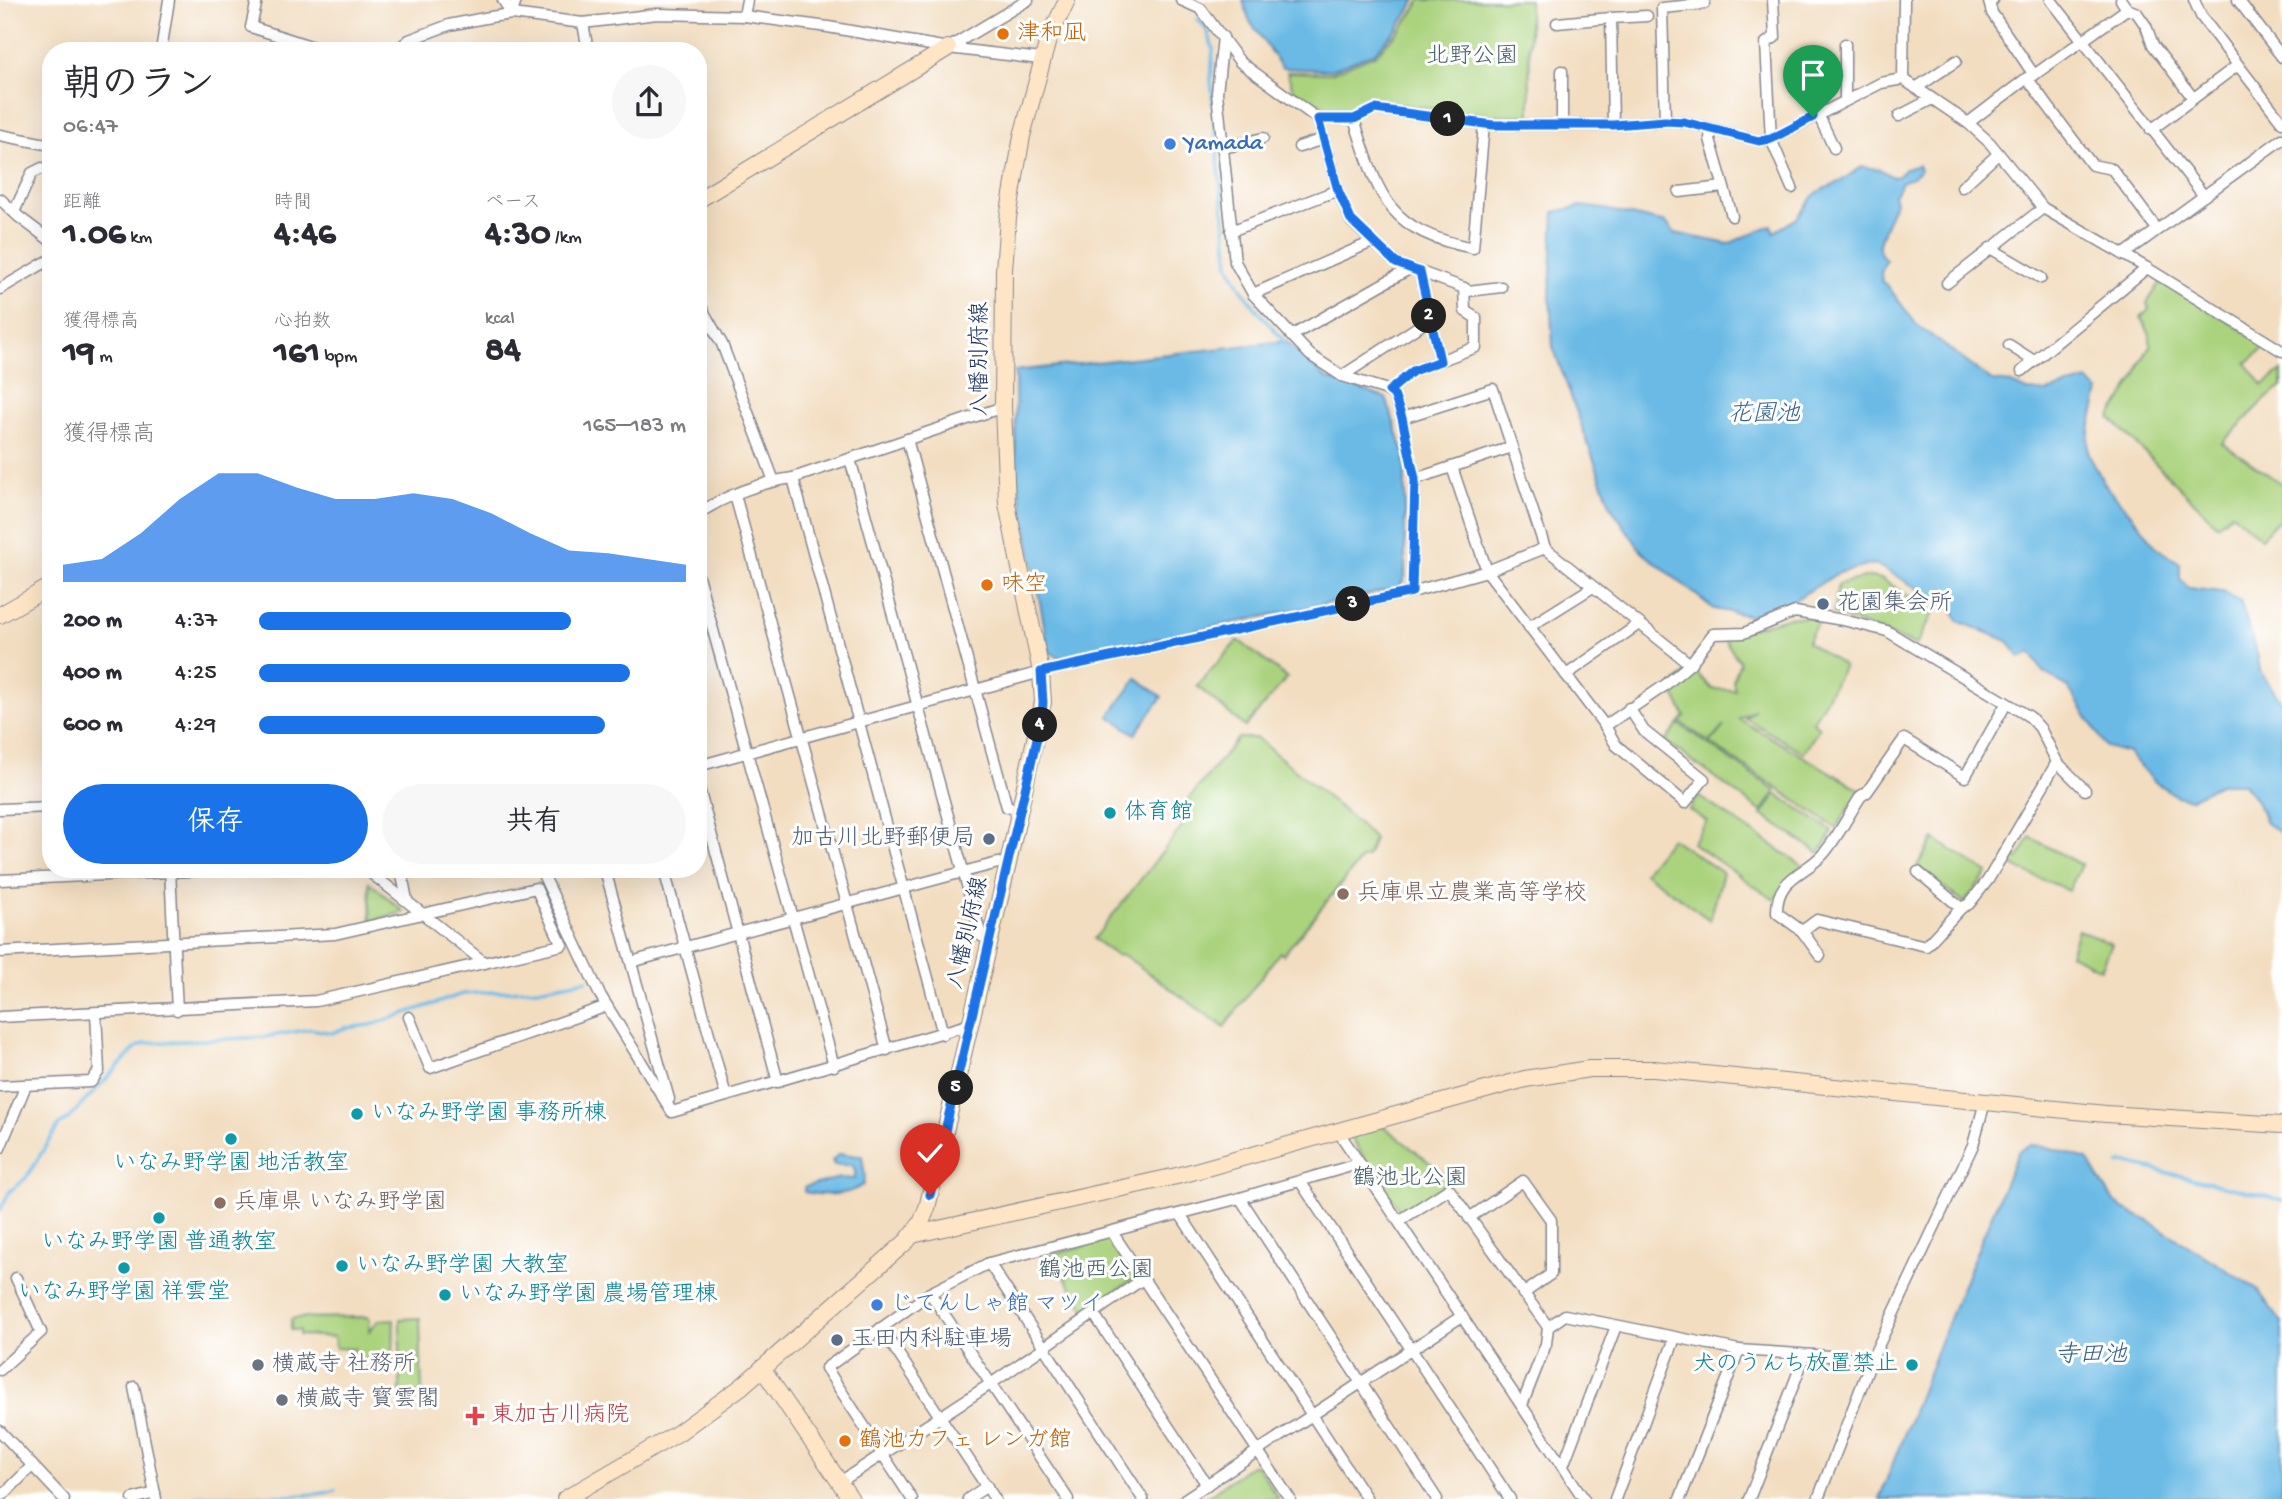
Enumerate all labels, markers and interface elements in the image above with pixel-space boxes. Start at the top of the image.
place label: 津和凪 [1017,20,1086,48]
marker: 津和凪 [995,26,1011,42]
park label: 北野公園 [1426,44,1518,71]
pin [1783,45,1843,117]
icon: arrive [1794,56,1832,94]
button: share [612,65,686,139]
text: 朝のラン [63,66,215,110]
pin: 1 [1430,102,1466,136]
text: 1 [1444,107,1451,130]
text: 06:47 [63,114,118,141]
place label: Yamada [1182,131,1264,158]
marker: Yamada [1162,136,1178,152]
text: 距離 [63,192,101,215]
text: 時間 [274,192,312,215]
text: ペース [485,192,541,215]
text: 1.06 [63,215,126,256]
text: 4:46 [274,215,336,256]
text: 4:30 [485,215,551,256]
text: km [126,227,152,250]
text: /km [551,227,582,250]
pin: 2 [1412,298,1446,334]
street label: 八幡別府線 [967,302,995,417]
text: 2 [1424,304,1433,327]
text: kcal [485,308,515,331]
text: 獲得標高 [63,311,139,334]
text: 心拍数 [274,311,331,334]
text: 84 [485,331,521,372]
text: 19 [63,334,95,375]
text: 161 [274,334,320,375]
text: m [95,346,113,369]
text: bpm [320,346,357,369]
water label: 花園池 [1728,401,1801,430]
text: 165–183 m [583,413,686,440]
text: 獲得標高 [63,422,155,449]
place label: 味空 [1001,571,1047,599]
marker: 味空 [979,577,995,593]
pin: 3 [1336,586,1370,622]
place label: 花園集会所 [1837,589,1952,618]
text: 3 [1348,592,1357,615]
marker: 花園集会所 [1815,596,1831,612]
text: 200 m [63,608,122,635]
text: 4:37 [175,608,217,635]
text: 400 m [63,660,122,687]
text: 4:25 [175,660,216,687]
pin: 4 [1023,708,1058,742]
text: 600 m [63,712,123,739]
text: 4:29 [175,712,216,739]
text: 4 [1035,713,1044,736]
button: 保存 [63,784,368,864]
button: 共有 [382,784,686,864]
place label: 体育館 [1124,799,1193,827]
marker: 体育館 [1102,805,1118,821]
place label: 加古川北野郵便局 [791,825,975,853]
marker: 加古川北野郵便局 [981,831,997,847]
street label: 八幡別府線 [942,874,995,992]
place label: 兵庫県立農業高等学校 [1357,880,1587,908]
marker: 兵庫県立農業高等学校 [1335,886,1351,902]
pin: 5 [939,1070,974,1106]
text: 5 [951,1076,961,1099]
place label: いなみ野学園 事務所棟 [371,1100,606,1128]
marker: いなみ野学園 事務所棟 [349,1106,365,1122]
pin [900,1123,960,1195]
marker: いなみ野学園 地活教室 [223,1131,239,1147]
icon: check [911,1134,949,1172]
place label: いなみ野学園 地活教室 [113,1150,349,1178]
park label: 鶴池北公園 [1353,1165,1468,1193]
place label: 兵庫県 いなみ野学園 [234,1189,446,1217]
marker: 兵庫県 いなみ野学園 [212,1195,228,1211]
marker: いなみ野学園 普通教室 [151,1210,167,1226]
place label: いなみ野学園 普通教室 [41,1229,277,1257]
place label: いなみ野学園 大教室 [356,1252,568,1280]
park label: 鶴池西公園 [1039,1257,1154,1285]
marker: いなみ野学園 大教室 [334,1258,350,1274]
marker: いなみ野学園 祥雲堂 [116,1260,132,1276]
place label: いなみ野学園 祥雲堂 [18,1279,230,1307]
place label: いなみ野学園 農場管理棟 [459,1281,717,1309]
marker: いなみ野学園 農場管理棟 [437,1287,453,1303]
place label: じてんしゃ館 マツイ [891,1291,1103,1319]
marker: じてんしゃ館 マツイ [869,1297,885,1313]
place label: 玉田内科駐車場 [851,1326,1012,1354]
marker: 玉田内科駐車場 [829,1332,845,1348]
water label: 寺田池 [2055,1341,2128,1371]
place label: 横蔵寺 社務所 [272,1351,415,1379]
place label: 犬のうんち放置禁止 [1692,1351,1898,1379]
marker: 横蔵寺 社務所 [250,1357,266,1373]
marker: 犬のうんち放置禁止 [1904,1357,1920,1373]
place label: 横蔵寺 寳雲閣 [296,1385,439,1414]
marker: 横蔵寺 寳雲閣 [274,1392,290,1408]
place label: 東加古川病院 [491,1402,629,1430]
marker: 東加古川病院 [465,1406,485,1426]
place label: 鶴池カフェ レンガ館 [859,1427,1071,1455]
marker: 鶴池カフェ レンガ館 [837,1433,853,1449]

